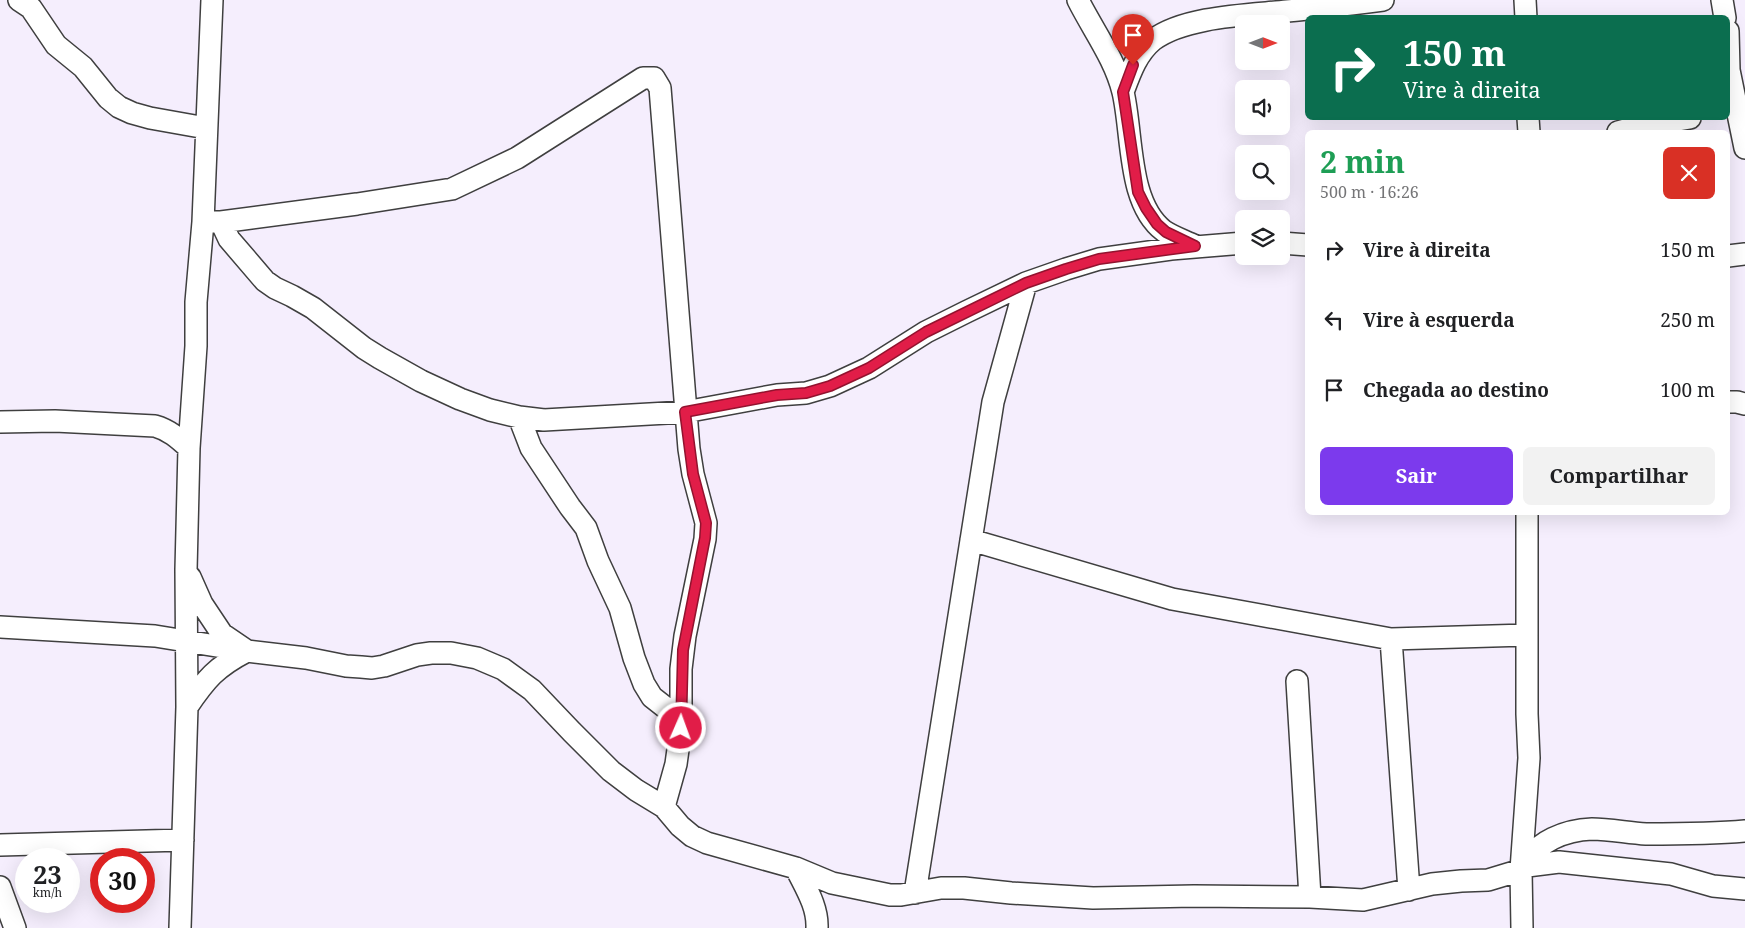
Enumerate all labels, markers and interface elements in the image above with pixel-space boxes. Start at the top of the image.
pin [1112,14,1154,65]
north arrow [1235,15,1290,70]
map controls [1235,15,1290,265]
icon: arrive [1119,21,1147,49]
text: 150 m [1403,29,1506,76]
icon: right [1320,35,1385,100]
text: Vire à direita [1403,74,1541,104]
button: sound [1235,80,1290,135]
text: 2 min [1320,141,1405,182]
button: search [1235,145,1290,200]
button: close [1663,147,1715,199]
text: 500 m · 16:26 [1320,181,1419,203]
button: layers [1235,210,1290,265]
icon: right [1320,236,1348,264]
text: Vire à direita [1363,237,1491,263]
text: 150 m [1660,237,1715,263]
icon: left [1320,306,1348,334]
text: Vire à esquerda [1363,307,1515,333]
text: 250 m [1660,307,1715,333]
icon: arrive [1320,376,1348,404]
text: Chegada ao destino [1363,377,1549,403]
text: 100 m [1660,377,1715,403]
button: Sair [1320,447,1513,505]
button: Compartilhar [1523,447,1715,505]
position arrow [654,701,706,753]
speed limit sign: 30 [90,848,155,913]
text: 23 [33,857,62,891]
text: km/h [33,884,62,901]

